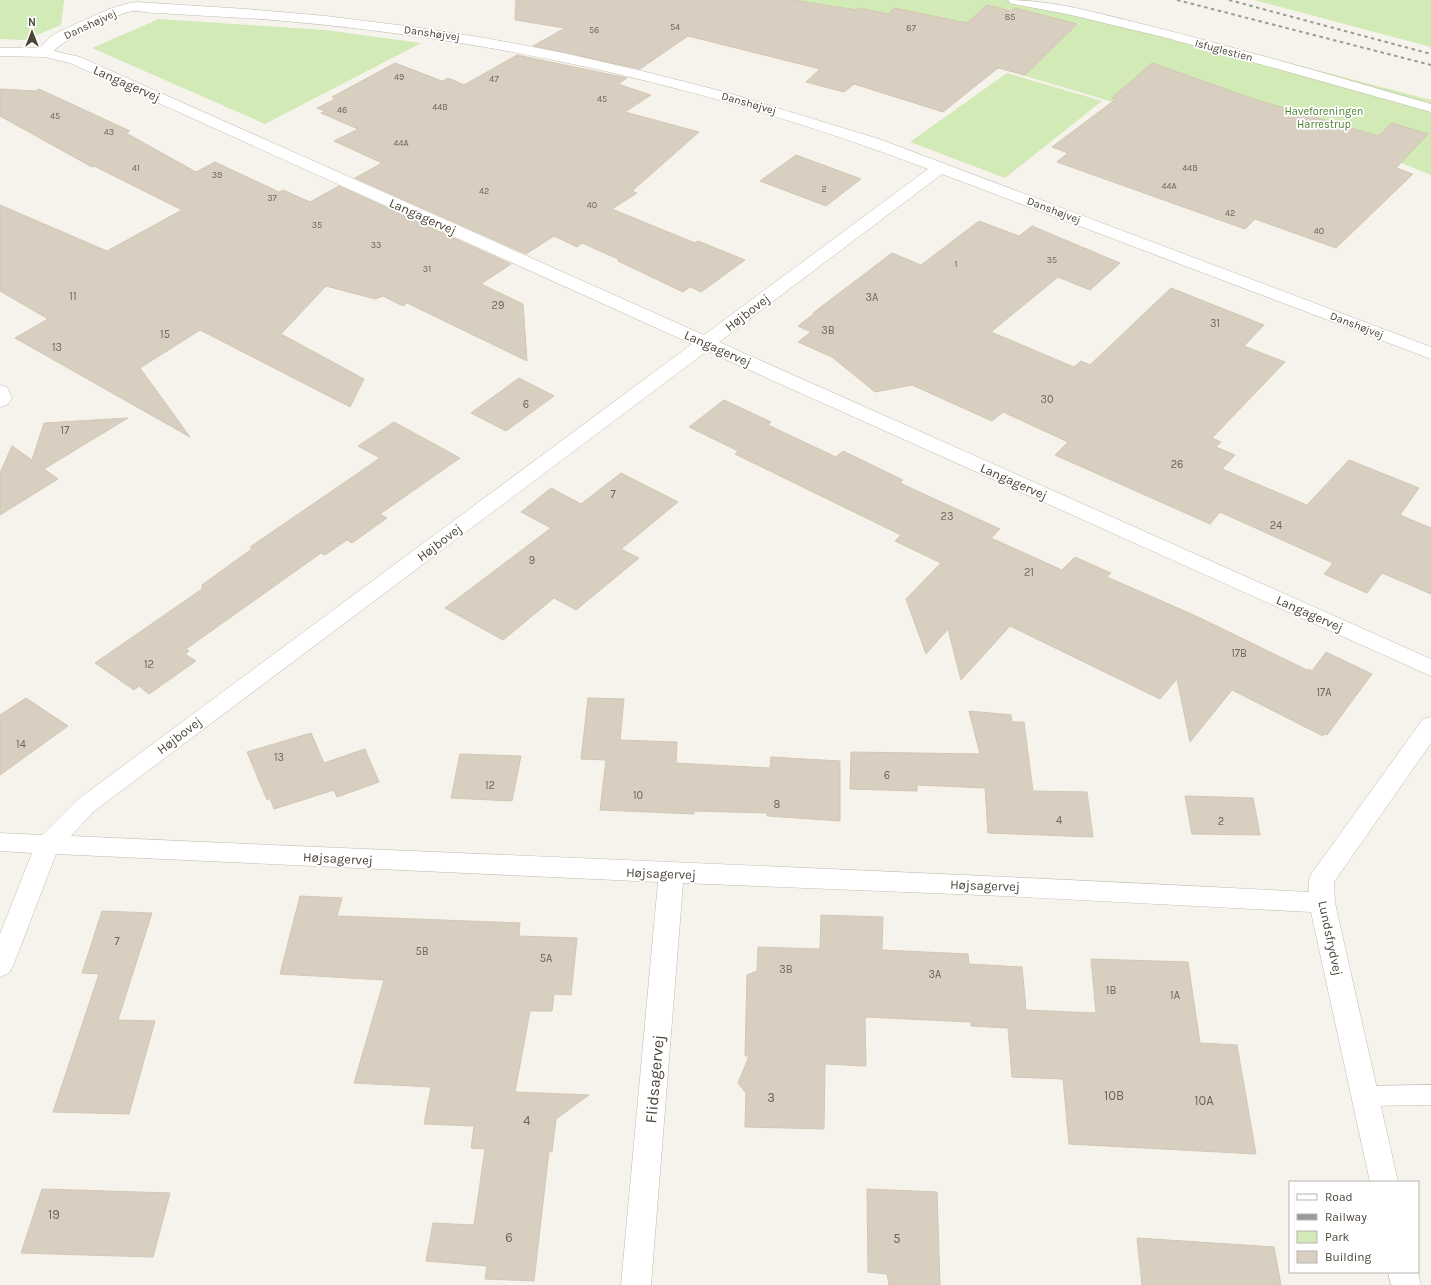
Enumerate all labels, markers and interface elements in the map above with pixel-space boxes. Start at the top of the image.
street label: Danshøjvej [62,7,119,42]
north arrow [12,12,52,52]
house number: 85 [1005,12,1015,22]
text: N [28,16,36,29]
house number: 54 [670,22,680,32]
street label: Danshøjvej [403,23,461,44]
house number: 87 [906,23,917,33]
house number: 56 [589,25,599,35]
street label: Isfuglestien [1193,37,1254,64]
street label: Langagervej [91,62,163,105]
house number: 49 [394,72,404,82]
house number: 47 [489,74,499,84]
street label: Danshøjvej [720,89,778,118]
house number: 45 [597,94,607,104]
house number: 44B [432,102,448,112]
house number: 46 [337,105,347,115]
park label: Haveforeningen Harrestrup [1284,105,1364,131]
house number: 45 [50,111,60,121]
house number: 43 [104,127,114,137]
house number: 44A [393,138,409,148]
house number: 41 [132,163,140,173]
house number: 44B [1182,163,1198,173]
house number: 39 [212,170,222,180]
house number: 44A [1161,181,1177,191]
house number: 2 [821,184,827,194]
house number: 42 [479,186,489,196]
house number: 37 [267,193,278,203]
street label: Danshøjvej [1025,194,1083,227]
street label: Langagervej [387,195,459,238]
house number: 40 [587,200,597,210]
house number: 42 [1225,208,1235,218]
house number: 35 [312,220,322,230]
house number: 40 [1314,226,1324,236]
house number: 33 [371,240,381,250]
house number: 35 [1047,255,1057,265]
house number: 1 [955,259,958,269]
house number: 31 [423,264,431,274]
house number: 11 [69,290,77,303]
street label: Højbovej [722,291,773,334]
house number: 3A [866,291,879,304]
house number: 29 [492,299,504,312]
street label: Danshøjvej [1328,309,1386,342]
house number: 31 [1210,317,1220,330]
house number: 3B [821,324,835,337]
street label: Langagervej [682,327,754,370]
house number: 15 [160,328,170,341]
house number: 13 [52,341,62,354]
house number: 30 [1040,393,1054,406]
house number: 6 [523,398,529,411]
house number: 17 [61,424,69,437]
house number: 26 [1171,458,1183,471]
street label: Langagervej [978,460,1050,503]
house number: 7 [610,488,616,501]
house number: 23 [941,510,953,523]
house number: 24 [1270,519,1282,532]
street label: Højbovej [414,521,465,564]
house number: 9 [529,554,535,567]
house number: 21 [1024,566,1034,579]
street label: Langagervej [1274,592,1346,635]
house number: 17B [1231,647,1247,660]
house number: 12 [144,658,154,671]
house number: 17A [1316,686,1332,699]
street label: Højbovej [154,714,205,757]
house number: 14 [16,738,26,751]
house number: 13 [274,751,284,764]
house number: 6 [884,769,890,782]
house number: 12 [485,779,495,792]
house number: 10 [633,789,643,802]
house number: 8 [774,798,781,811]
house number: 4 [1056,814,1062,827]
house number: 2 [1218,815,1224,828]
street label: Højsagervej [303,849,373,868]
street label: Højsagervej [626,865,696,882]
street label: Højsagervej [950,877,1020,894]
street label: Lundsfrydvej [1315,899,1346,977]
house number: 7 [114,935,120,948]
house number: 5B [415,945,429,958]
house number: 5A [540,952,553,965]
house number: 3B [779,963,793,976]
house number: 3A [929,968,942,981]
house number: 1B [1106,984,1116,997]
house number: 1A [1170,989,1181,1002]
street label: Flidsagervej [641,1034,668,1124]
house number: 10B [1104,1088,1124,1103]
house number: 3 [767,1090,775,1105]
house number: 10A [1194,1093,1214,1108]
house number: 4 [523,1113,531,1128]
legend [1289,1181,1419,1273]
text: Road [1325,1190,1353,1204]
house number: 19 [48,1207,60,1222]
text: Railway [1325,1210,1367,1224]
house number: 6 [505,1230,513,1245]
text: Park [1325,1230,1350,1244]
house number: 5 [893,1231,901,1246]
text: Building [1325,1250,1372,1264]

